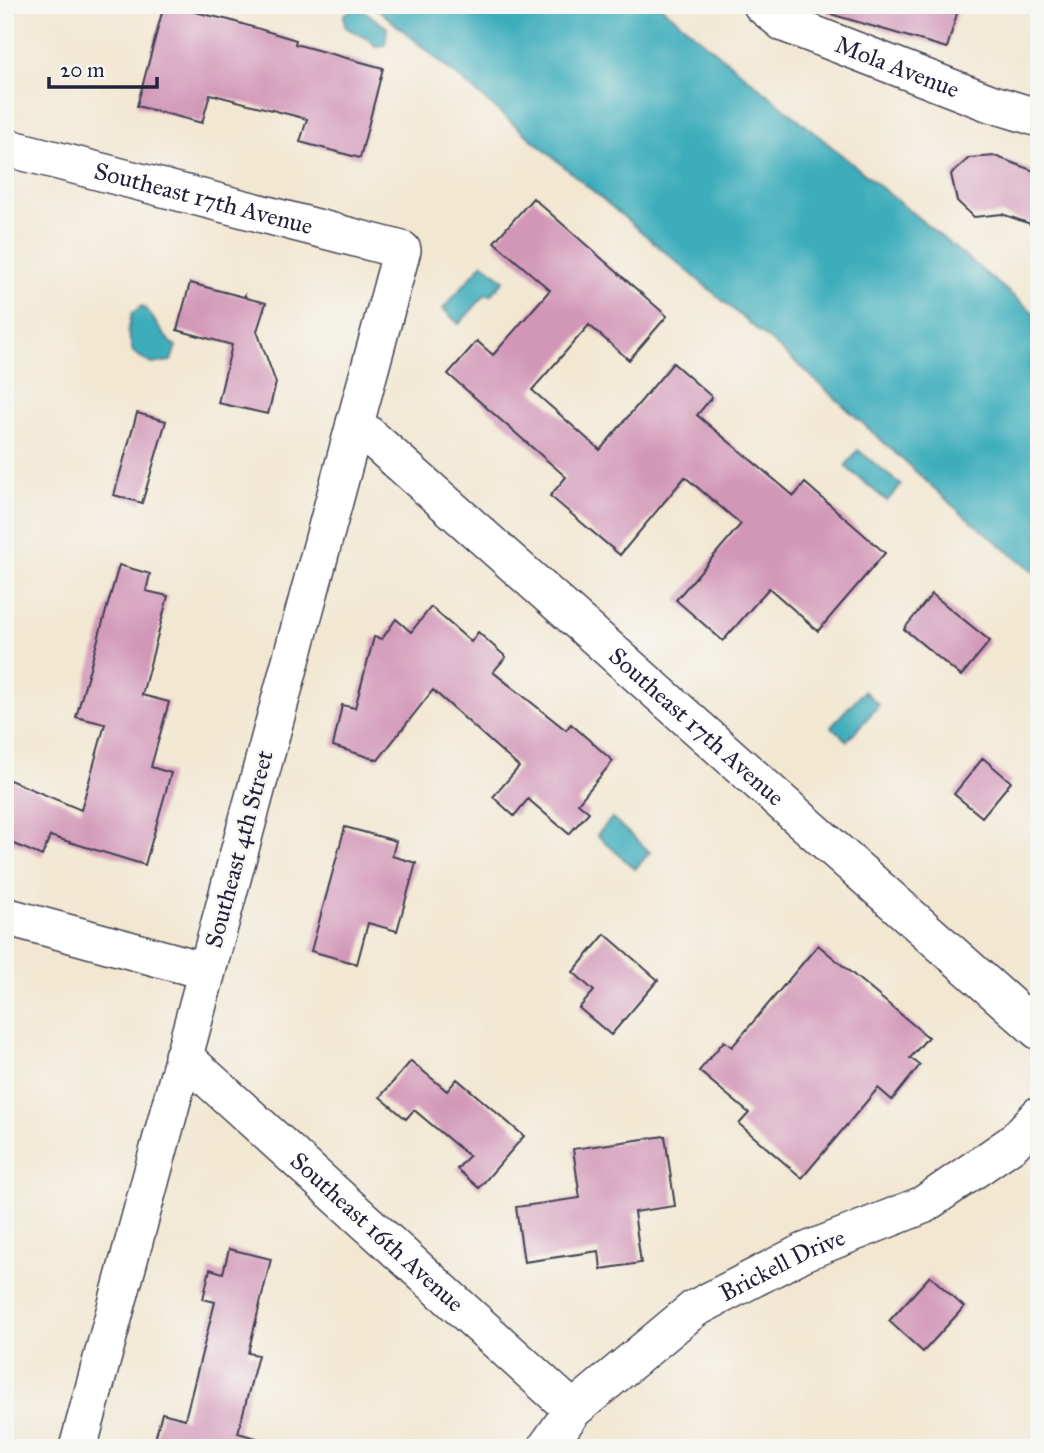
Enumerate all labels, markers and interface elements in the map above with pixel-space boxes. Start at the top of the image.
street label: Mola Avenue [831,29,964,105]
scale bar [49,46,158,90]
text: 20 m [60,57,105,83]
street label: Southeast 17th Avenue [91,156,316,241]
street label: Southeast 17th Avenue [603,641,790,812]
street label: Southeast 4th Street [198,747,280,951]
street label: Southeast 16th Avenue [284,1146,470,1319]
street label: Brickell Drive [714,1222,849,1308]

